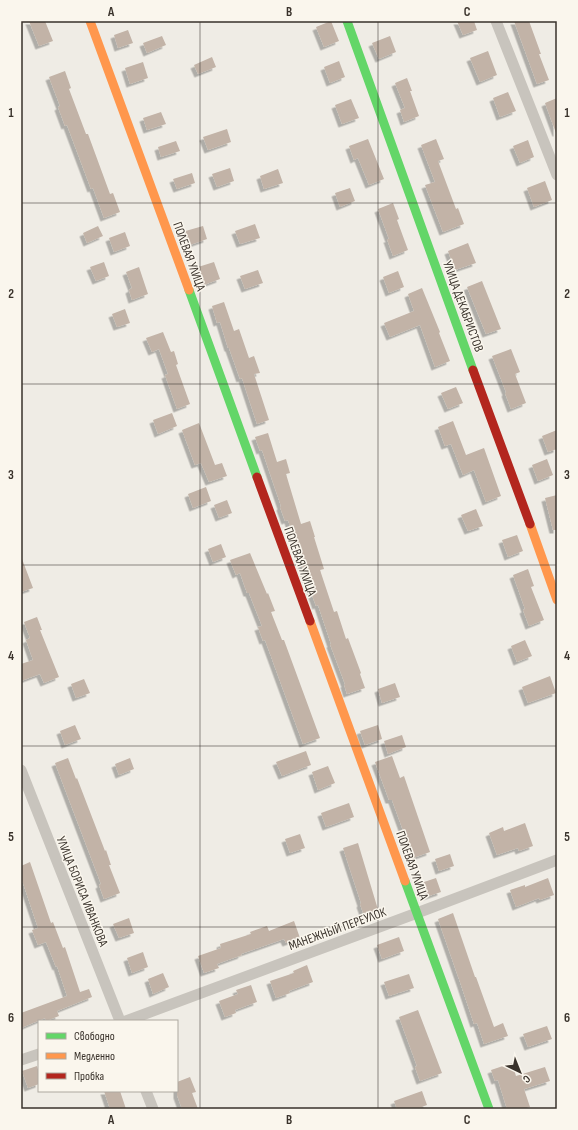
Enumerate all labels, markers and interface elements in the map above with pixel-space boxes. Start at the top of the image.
text: A [107,4,115,20]
text: B [286,4,292,20]
text: C [464,4,471,20]
text: 1 [8,105,14,121]
text: 1 [564,105,570,121]
street label: ПОЛЕВАЯ УЛИЦА [169,220,209,293]
street label: УЛИЦА ДЕКАБРИСТОВ [439,259,487,354]
text: 2 [8,286,14,302]
text: 2 [564,286,570,302]
text: 3 [8,467,14,483]
text: 3 [564,467,570,483]
street label: ПОЛЕВАЯ УЛИЦА [280,525,320,598]
text: 4 [8,648,14,664]
text: 4 [564,648,570,664]
text: 5 [8,829,14,845]
street label: ПОЛЕВАЯ УЛИЦА [392,829,432,902]
text: 5 [564,829,570,845]
street label: УЛИЦА БОРИСА ИВАНКОВА [53,834,112,949]
street label: МАНЕЖНЫЙ ПЕРЕУЛОК [286,904,388,954]
text: 6 [8,1010,14,1026]
text: 6 [564,1010,570,1026]
legend [38,1020,178,1092]
text: Свободно [74,1029,115,1044]
text: Медленно [74,1049,115,1064]
north arrow [500,1052,540,1092]
text: Пробка [74,1069,105,1084]
text: С [520,1072,533,1086]
text: A [107,1112,115,1128]
text: B [286,1112,292,1128]
text: C [464,1112,471,1128]

